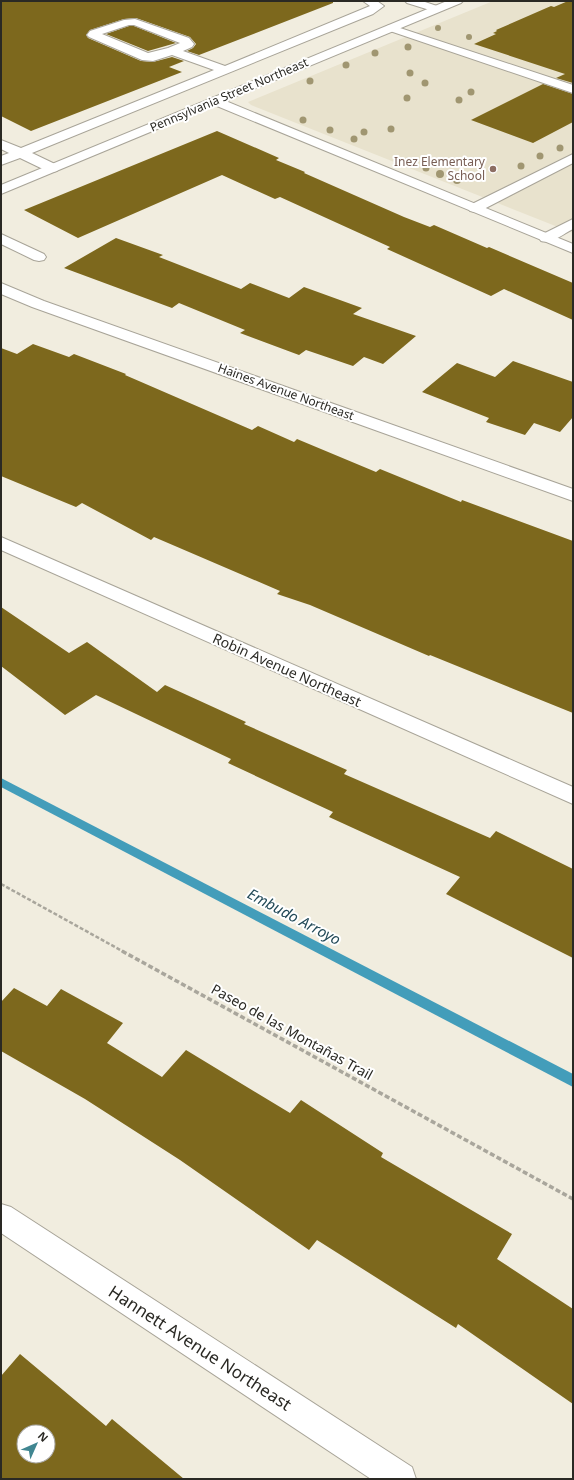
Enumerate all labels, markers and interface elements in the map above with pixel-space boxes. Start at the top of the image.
street label: Pennsylvania Street Northeast [147,53,311,136]
place label: Inez Elementary School [394,153,486,184]
marker: Inez Elementary School [488,164,498,174]
street label: Haines Avenue Northeast [216,359,357,424]
street label: Robin Avenue Northeast [210,628,364,711]
water label: Embudo Arroyo [244,883,345,949]
street label: Paseo de las Montañas Trail [208,979,377,1084]
street label: Hannett Avenue Northeast [104,1280,296,1415]
north arrow [16,1424,56,1464]
text: N [35,1428,52,1445]

